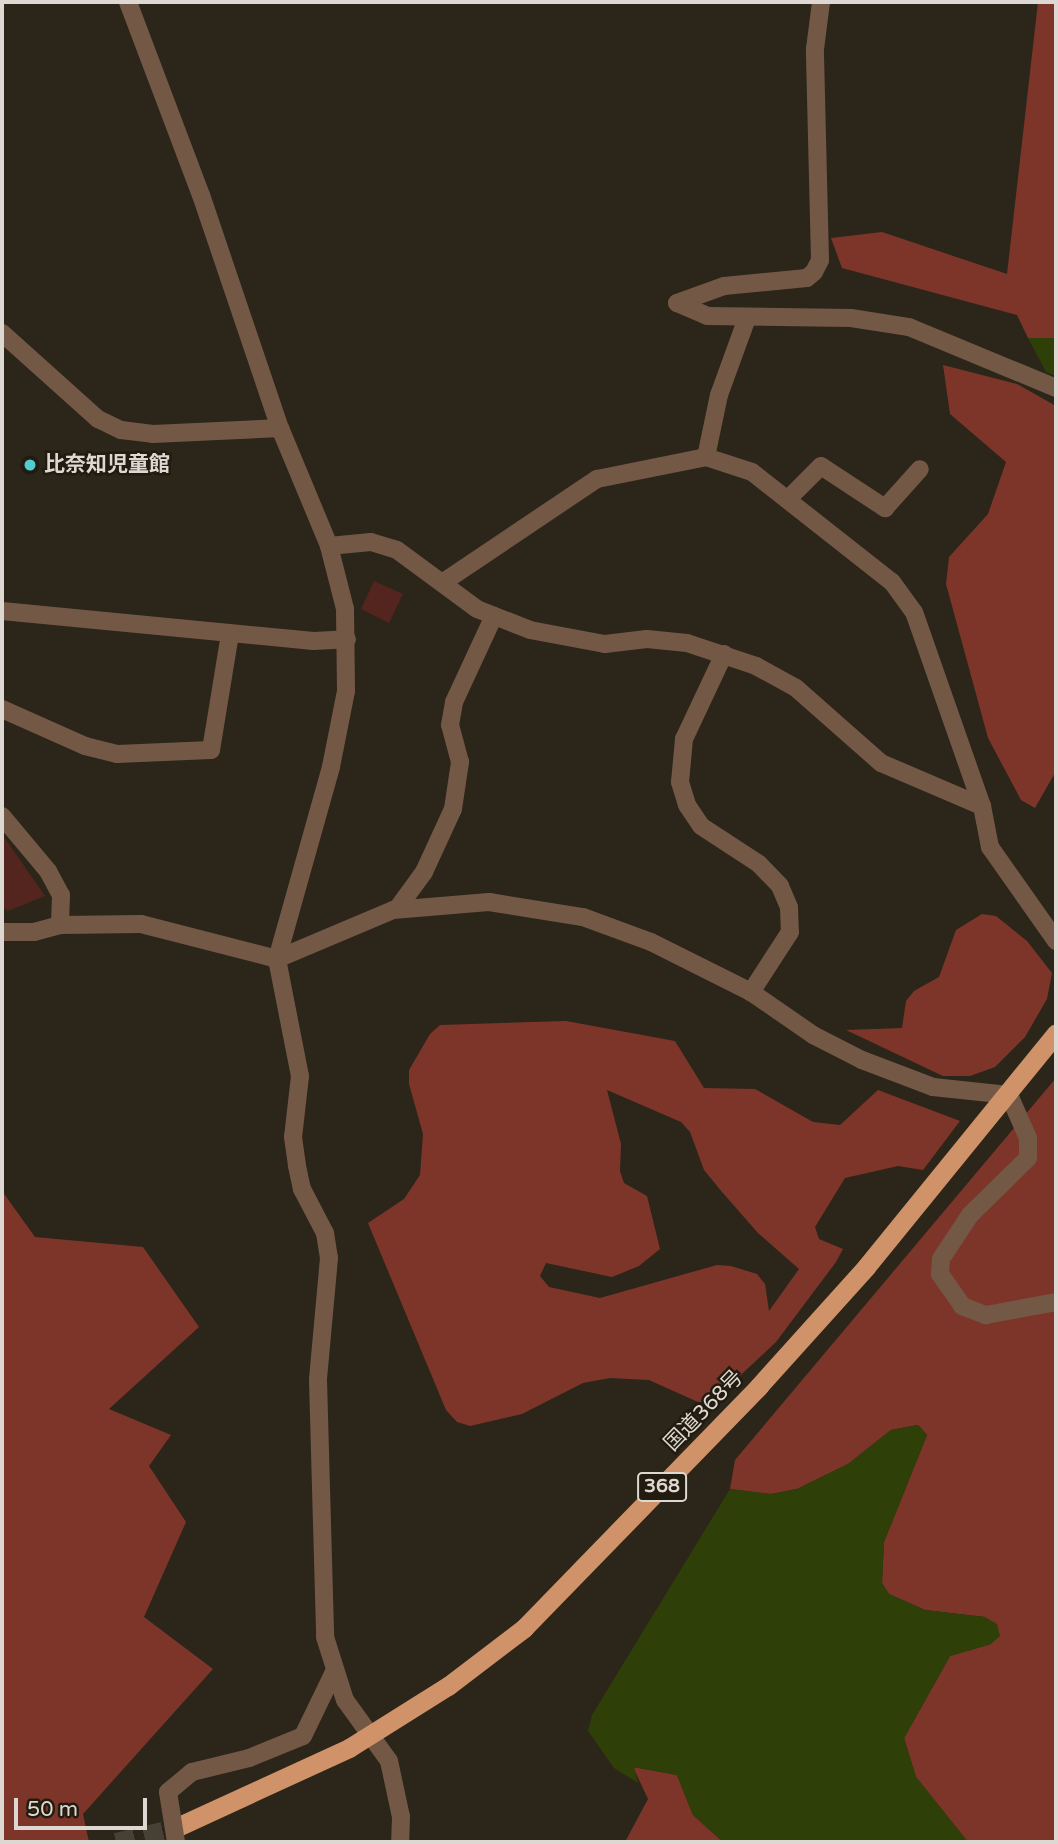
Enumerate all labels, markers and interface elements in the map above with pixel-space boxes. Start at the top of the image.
place label: 比奈知児童館 [44,452,170,478]
marker: 比奈知児童館 [22,457,38,473]
street label: 国道368号 [659,1365,749,1457]
road number: 368 [636,1471,688,1502]
scale bar [18,1784,150,1828]
text: 50 m [27,1797,78,1822]

